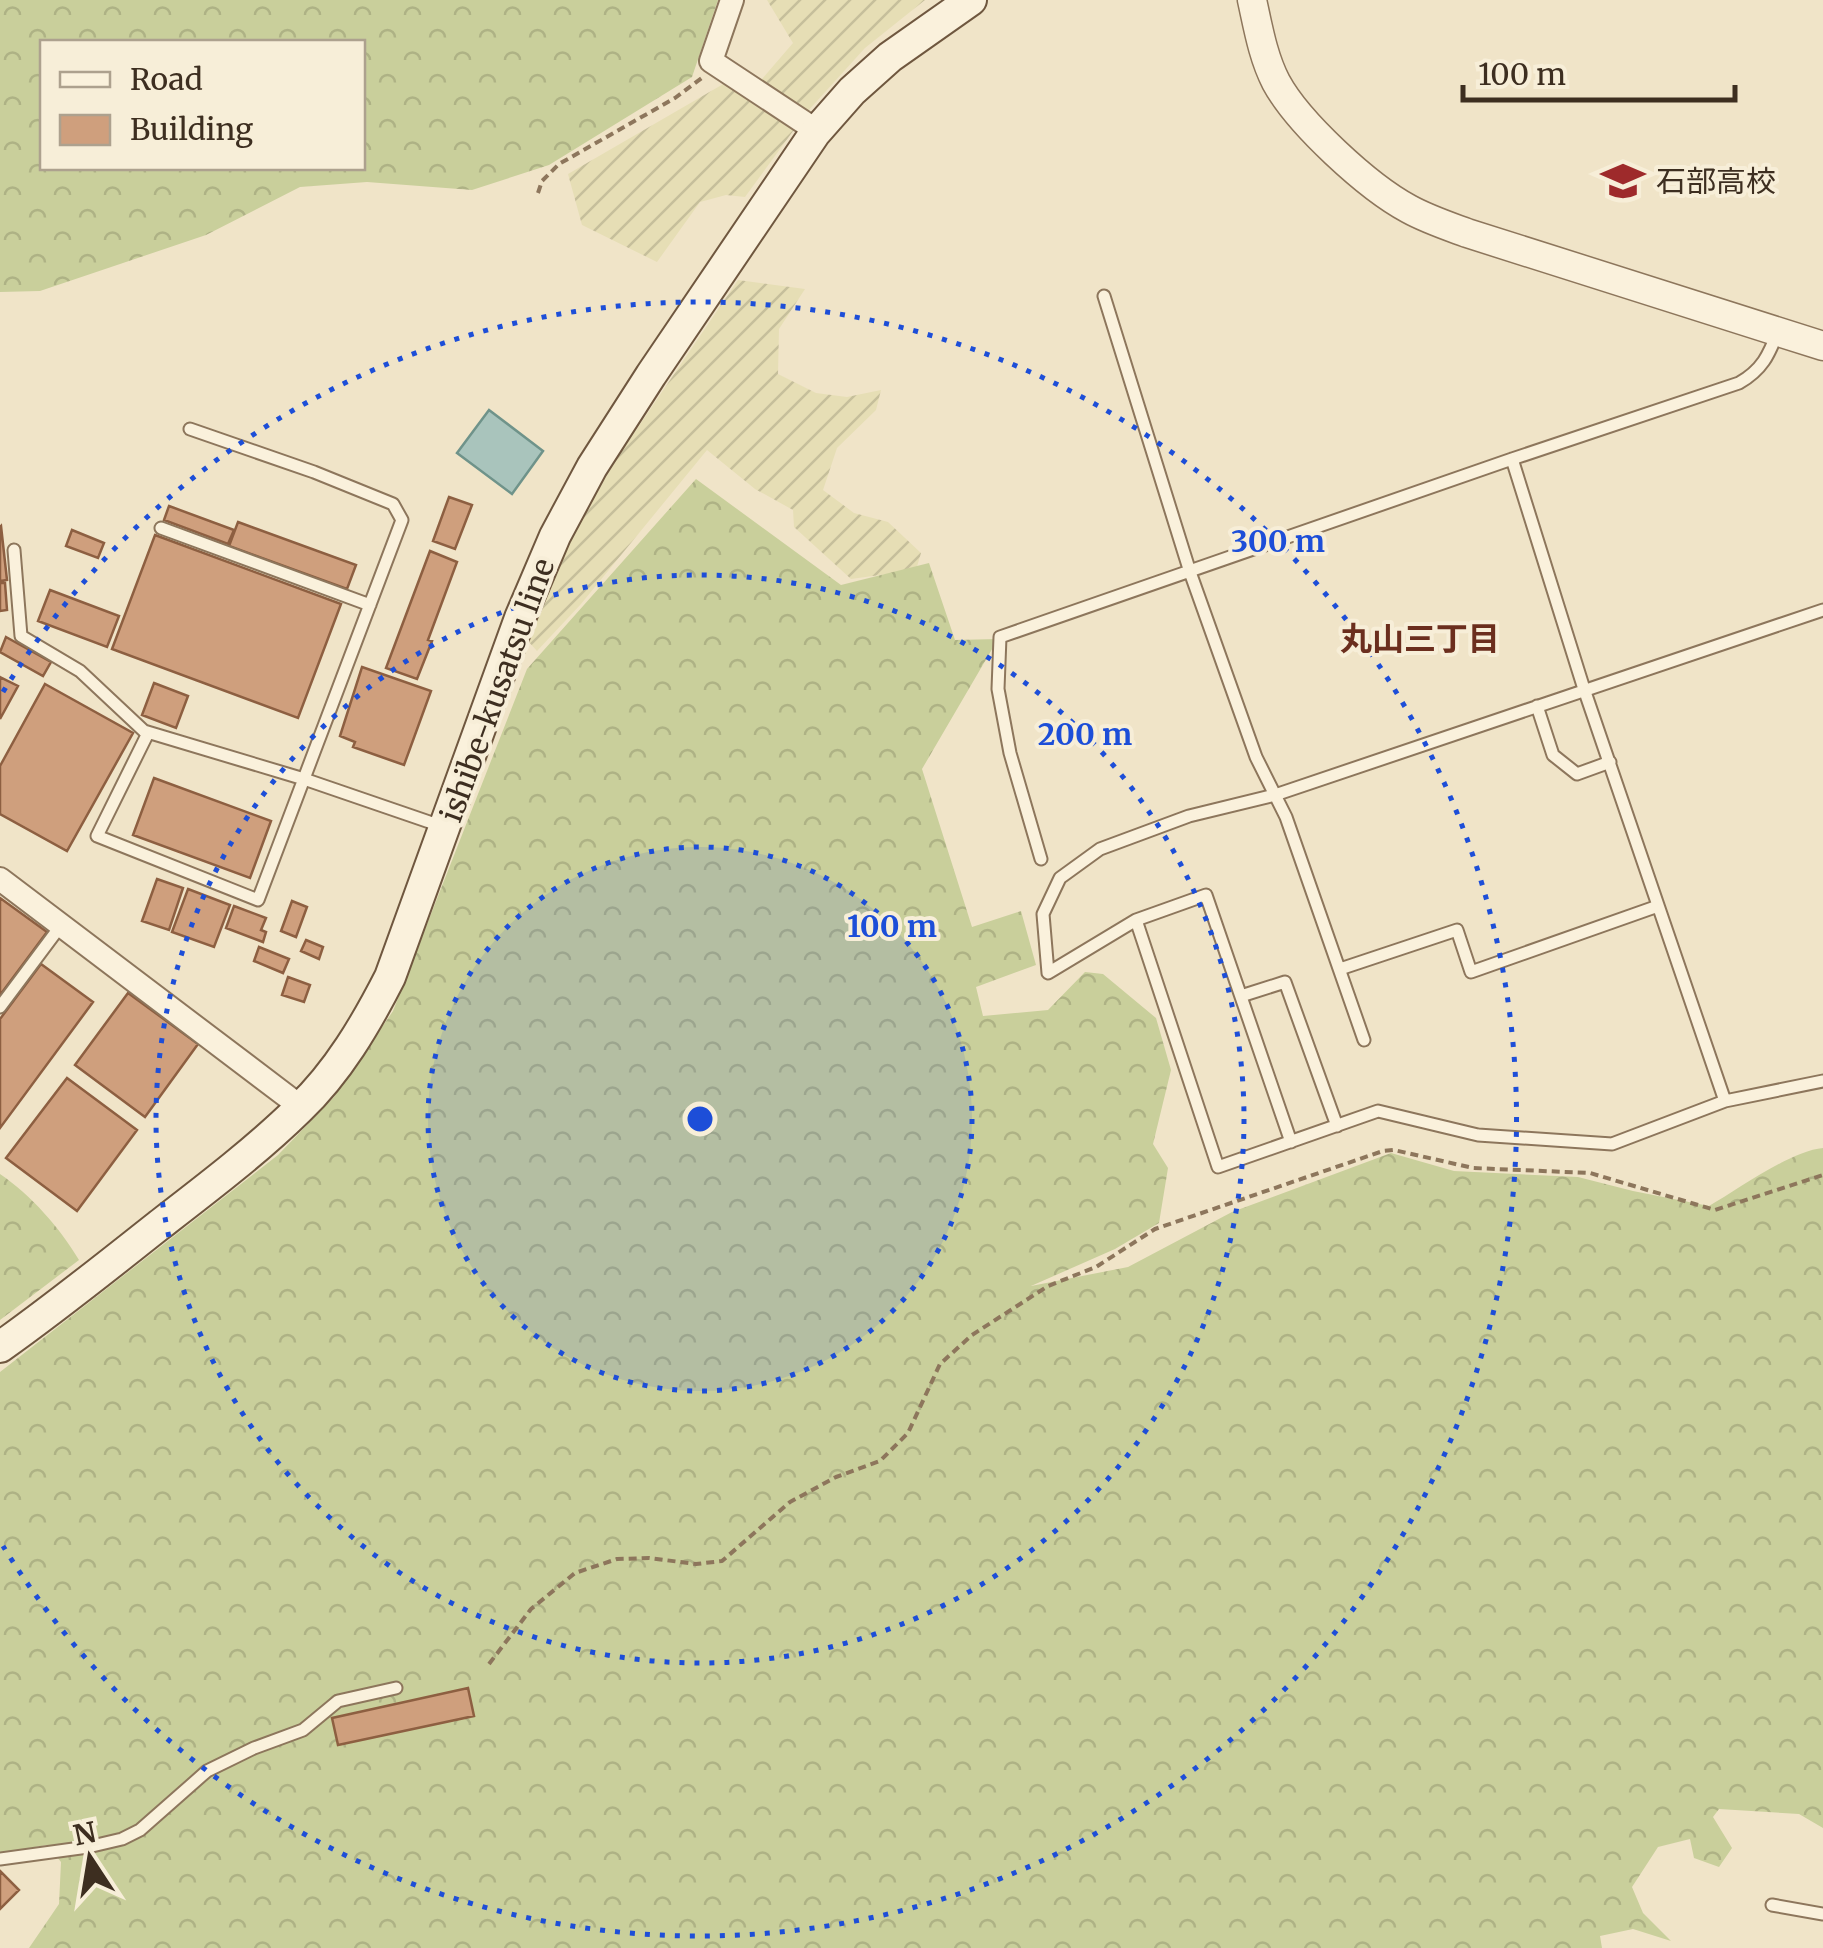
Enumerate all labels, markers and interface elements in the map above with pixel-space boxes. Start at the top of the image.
legend [40,40,365,170]
scale bar [1463,40,1736,102]
text: 100 m [1478,55,1566,93]
text: Road [130,60,203,98]
text: Building [130,110,253,148]
school or university icon: 石部高校 [1599,157,1647,205]
place label: 石部高校 [1656,162,1776,200]
text: 300 m [1231,522,1325,560]
street label: ishibe-kusatsu line [432,553,562,827]
district label: 丸山三丁目 [1340,619,1500,659]
text: 200 m [1038,715,1132,753]
text: 100 m [847,907,937,945]
centre of rings [682,1101,718,1137]
north arrow [40,1808,140,1908]
text: N [70,1814,99,1853]

